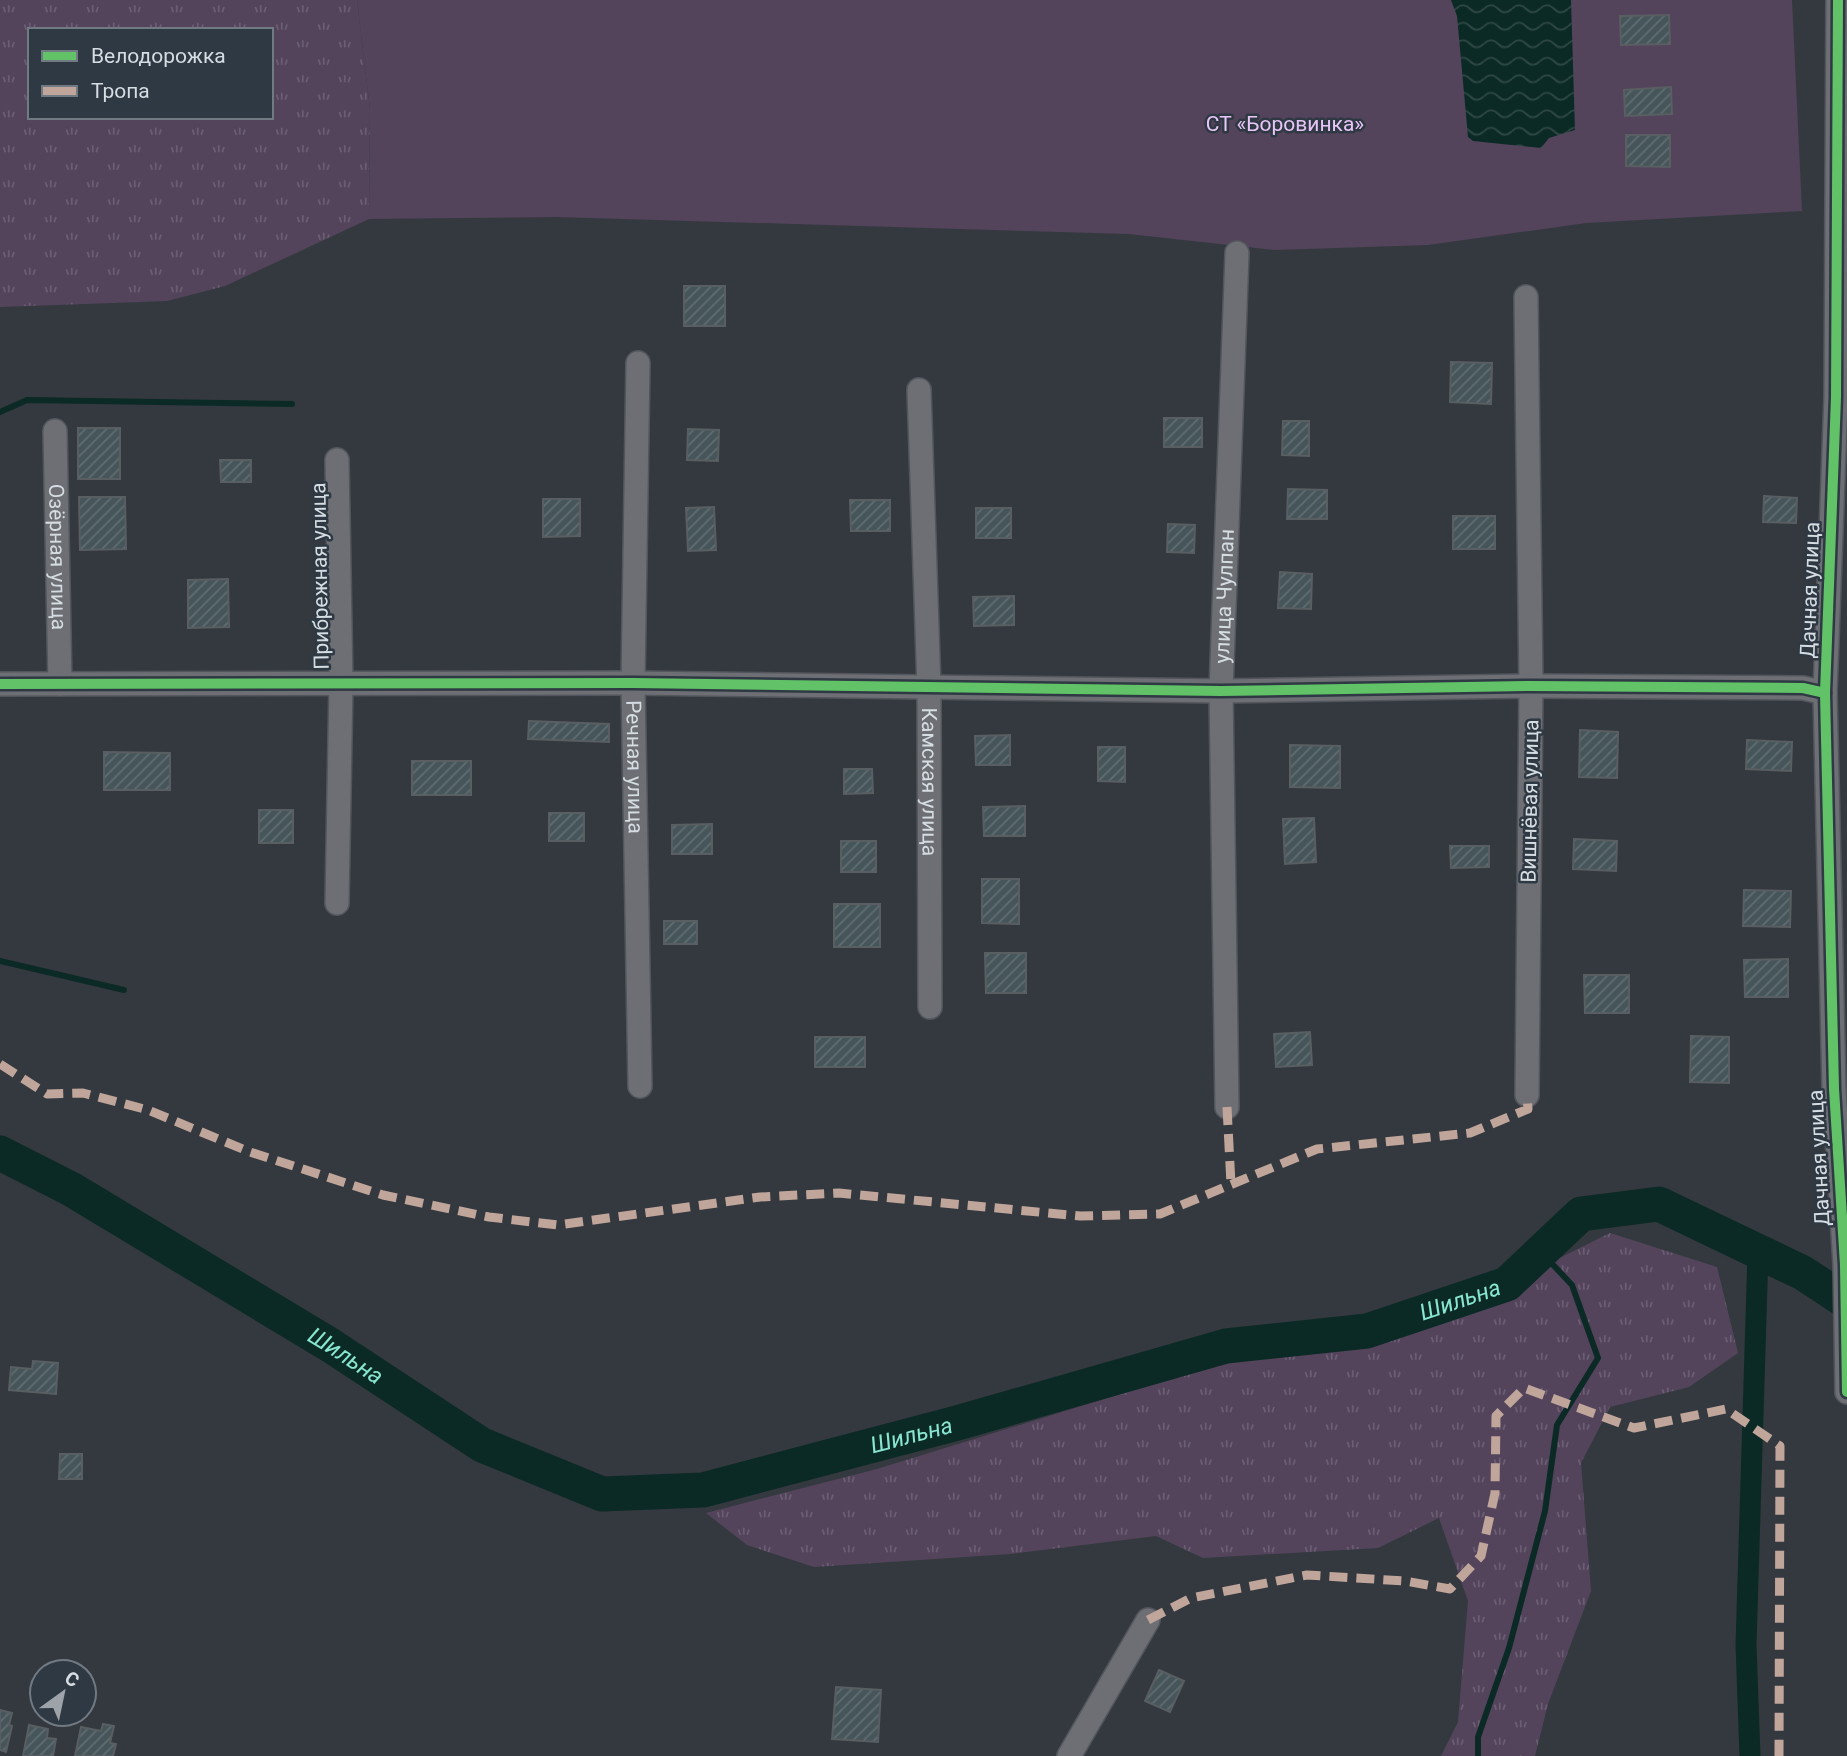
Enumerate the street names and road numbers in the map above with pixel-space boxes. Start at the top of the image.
street label: Прибрежная улица [306,482,334,670]
street label: Озёрная улица [44,484,71,630]
street label: Дачная улица [1796,521,1824,659]
street label: улица Чулпан [1210,528,1239,664]
street label: Речная улица [621,700,648,834]
street label: Камская улица [917,707,942,856]
street label: Вишнёвая улица [1517,719,1543,883]
street label: Дачная улица [1803,1089,1835,1227]

